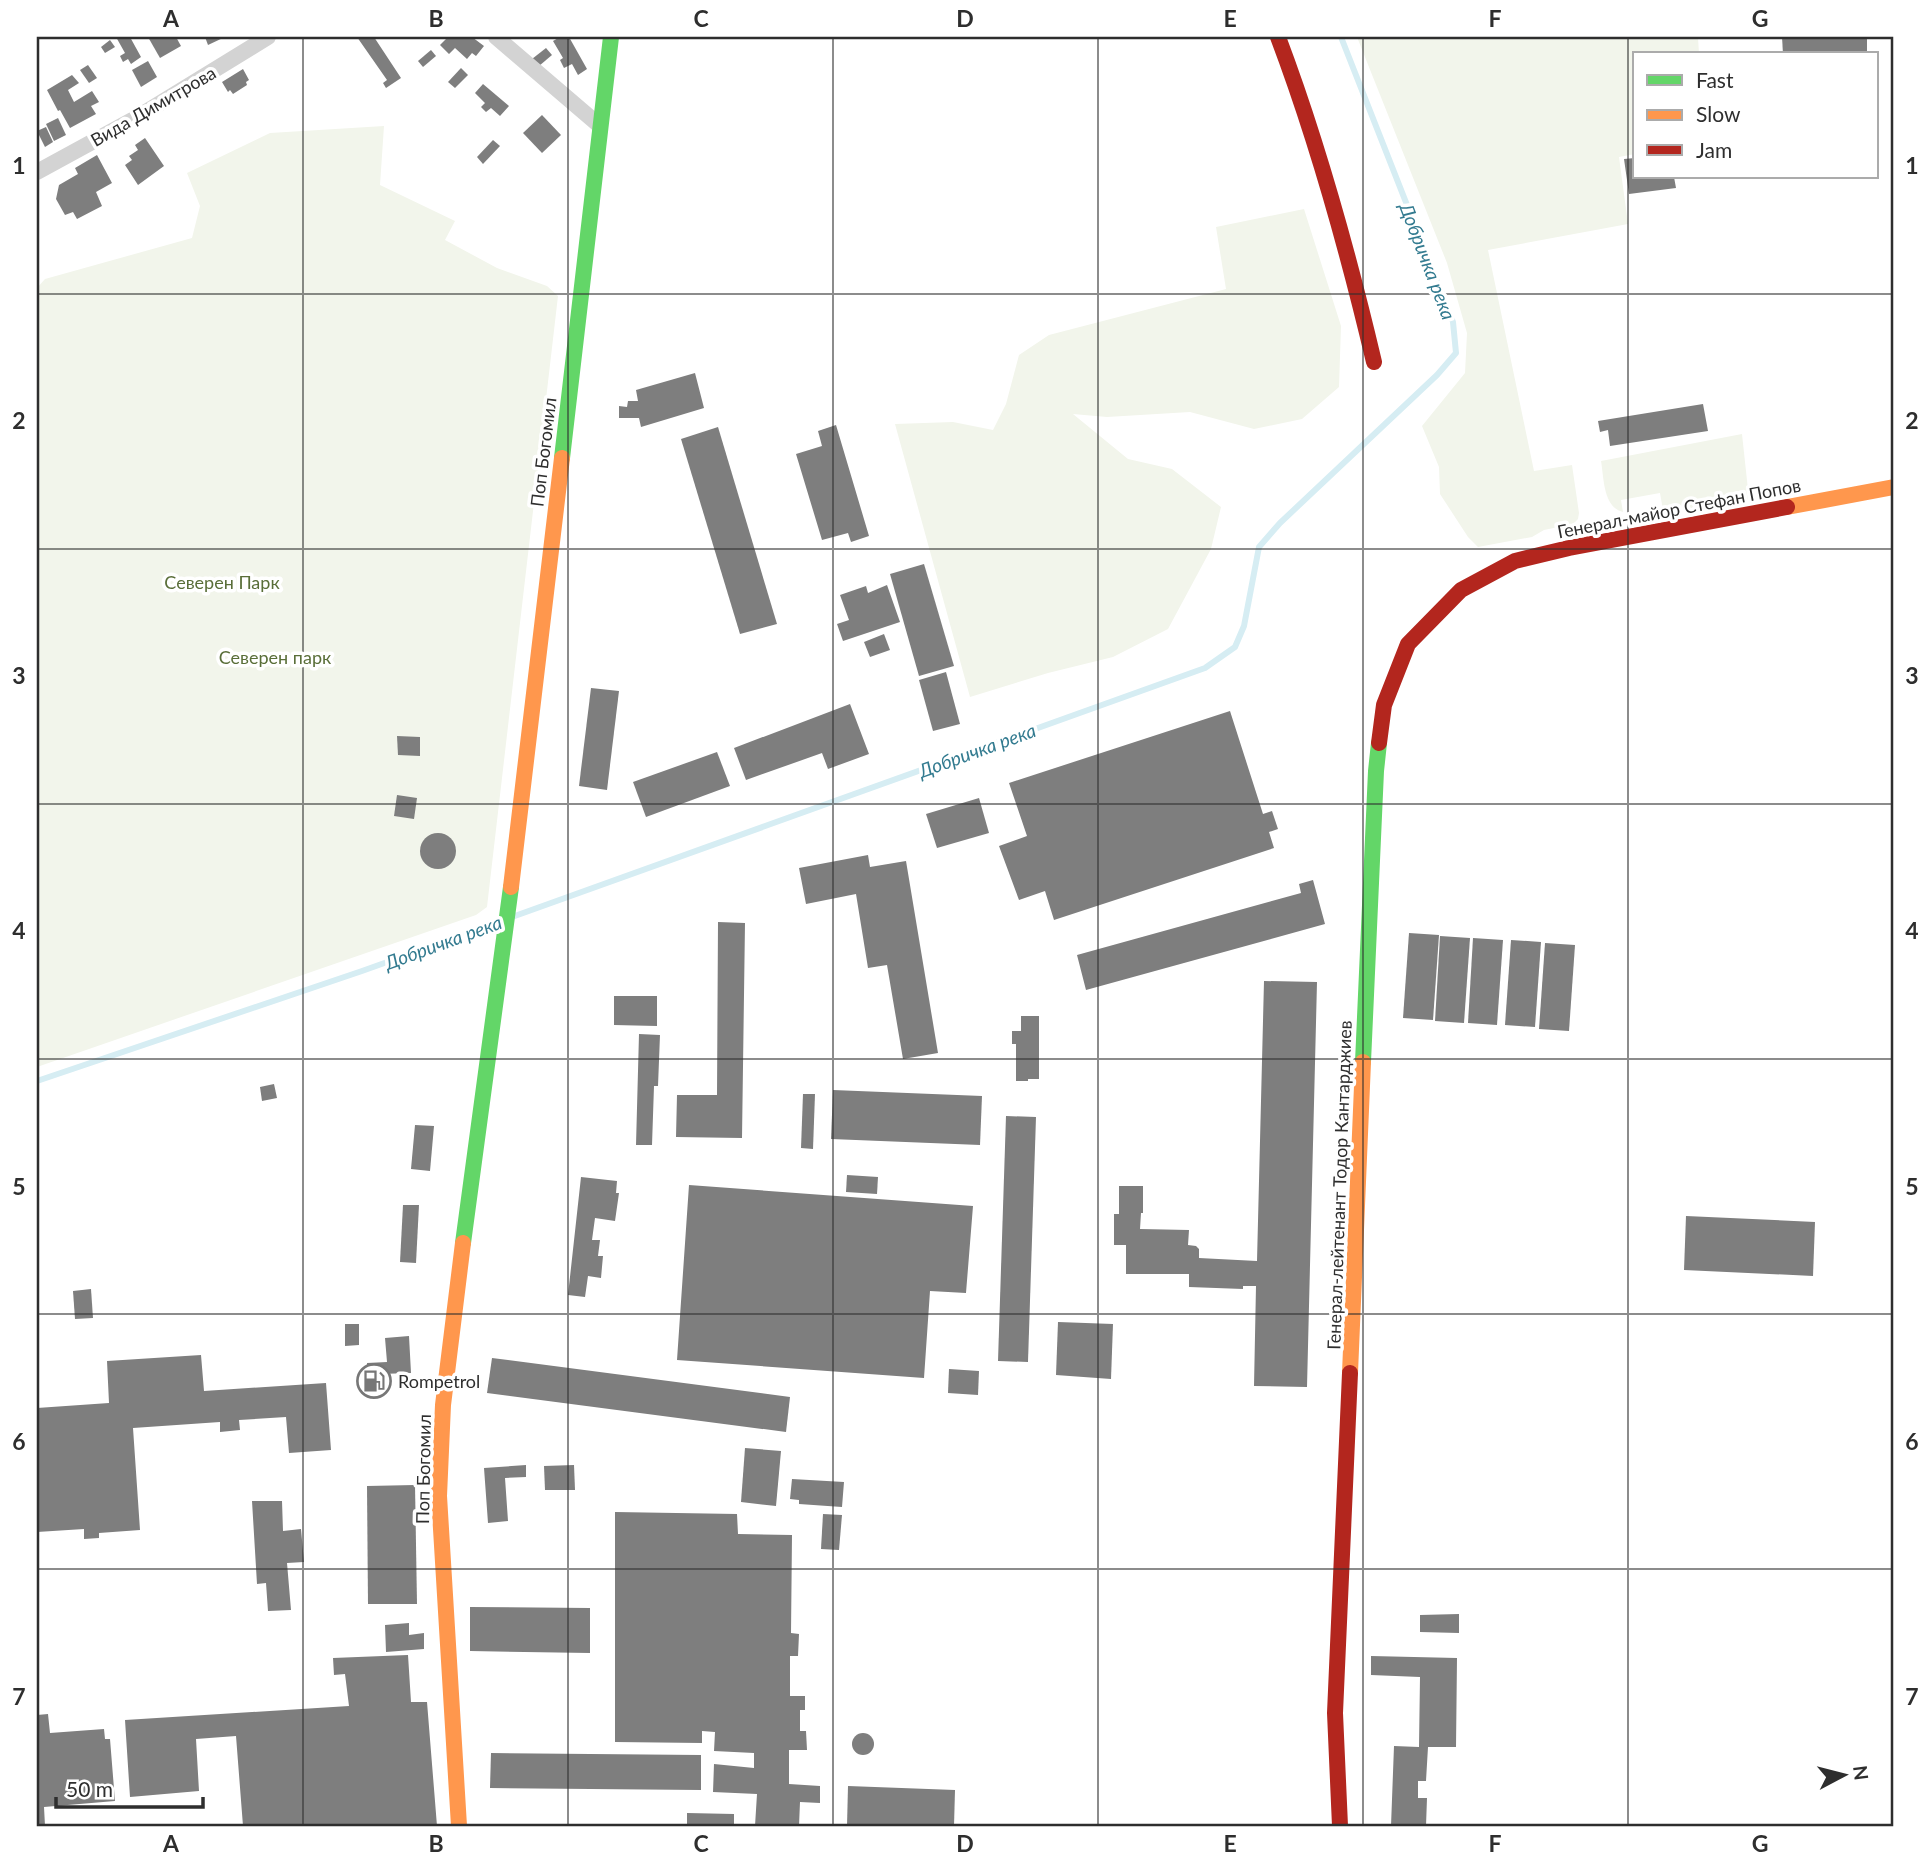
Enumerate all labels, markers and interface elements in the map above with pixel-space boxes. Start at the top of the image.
text: A [162,4,180,32]
text: B [428,4,444,32]
text: C [693,4,709,32]
text: D [956,4,974,32]
text: E [1223,4,1237,32]
text: F [1488,4,1502,32]
text: G [1752,4,1768,32]
legend [1633,52,1878,178]
street label: Вида Димитрова [86,61,220,151]
text: Fast [1696,67,1734,92]
text: Slow [1696,101,1741,126]
text: Jam [1696,137,1732,162]
text: 1 [12,151,26,179]
text: 1 [1905,151,1919,179]
water label: Добричка река [1395,198,1461,323]
street label: Поп Богомил [525,396,561,508]
text: 2 [12,406,26,434]
text: 2 [1905,406,1919,434]
street label: Генерал-майор Стефан Попов [1555,474,1803,542]
park label: Северен Парк [164,571,280,593]
park label: Северен парк [219,646,332,668]
text: 3 [12,661,26,689]
text: 3 [1905,661,1919,689]
water label: Добричка река [914,718,1039,782]
water label: Добричка река [380,910,505,974]
text: 4 [12,916,26,944]
text: 4 [1905,916,1919,944]
street label: Генерал-лейтенант Тодор Кантарджиев [1322,1020,1356,1350]
text: 5 [12,1172,26,1200]
text: 5 [1905,1172,1919,1200]
fuel station icon: Rompetrol [355,1362,393,1400]
place label: Rompetrol [398,1370,480,1392]
street label: Поп Богомил [411,1414,435,1524]
text: 6 [12,1427,26,1455]
text: 6 [1905,1427,1919,1455]
text: 7 [12,1682,26,1710]
text: 7 [1905,1682,1919,1710]
north arrow [1808,1741,1878,1811]
text: N [1849,1764,1874,1782]
scale bar [56,1765,203,1809]
text: 50 m [66,1776,113,1801]
text: A [162,1829,180,1857]
text: B [428,1829,444,1857]
text: C [693,1829,709,1857]
text: D [956,1829,974,1857]
text: E [1223,1829,1237,1857]
text: F [1488,1829,1502,1857]
text: G [1752,1829,1768,1857]

